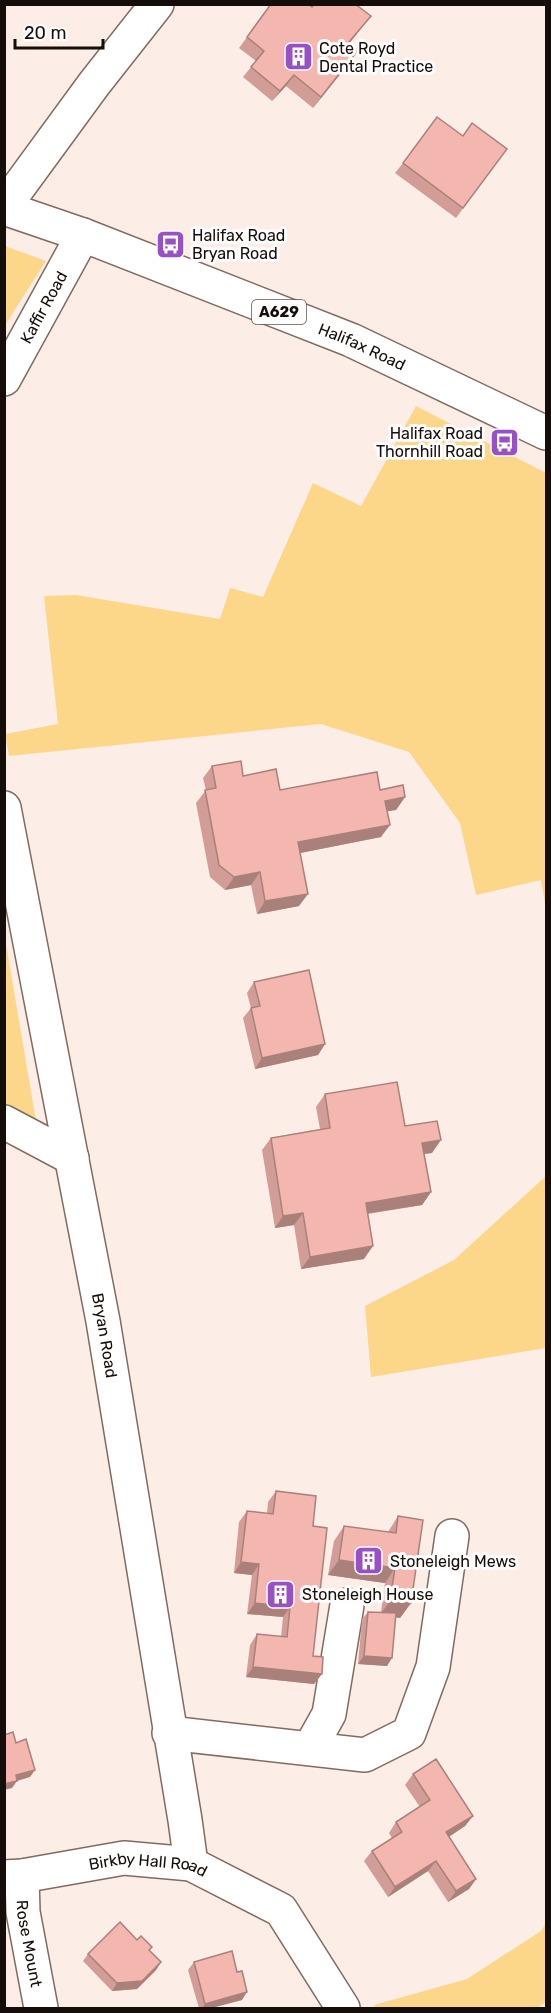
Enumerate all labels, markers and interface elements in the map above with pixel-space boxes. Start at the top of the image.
scale bar [15,12,104,50]
text: 20 m [24,22,66,44]
place label: Cote Royd Dental Practice [319,39,433,76]
building icon: Cote Royd Dental Practice [282,41,314,73]
place label: Halifax Road Bryan Road [192,226,285,263]
bus stop icon: Halifax Road Bryan Road [155,228,187,260]
street label: Kaffir Road [16,268,71,347]
road number: A629 [252,300,306,324]
street label: Halifax Road [316,319,408,375]
place label: Halifax Road Thornhill Road [376,424,483,461]
bus stop icon: Halifax Road Thornhill Road [488,426,520,458]
street label: Bryan Road [88,1291,121,1379]
building icon: Stoneleigh Mews [353,1545,385,1577]
place label: Stoneleigh Mews [390,1552,516,1571]
building icon: Stoneleigh House [265,1578,297,1610]
place label: Stoneleigh House [302,1585,433,1604]
street label: Birkby Hall Road [87,1849,211,1881]
street label: Rose Mount [13,1900,46,1989]

